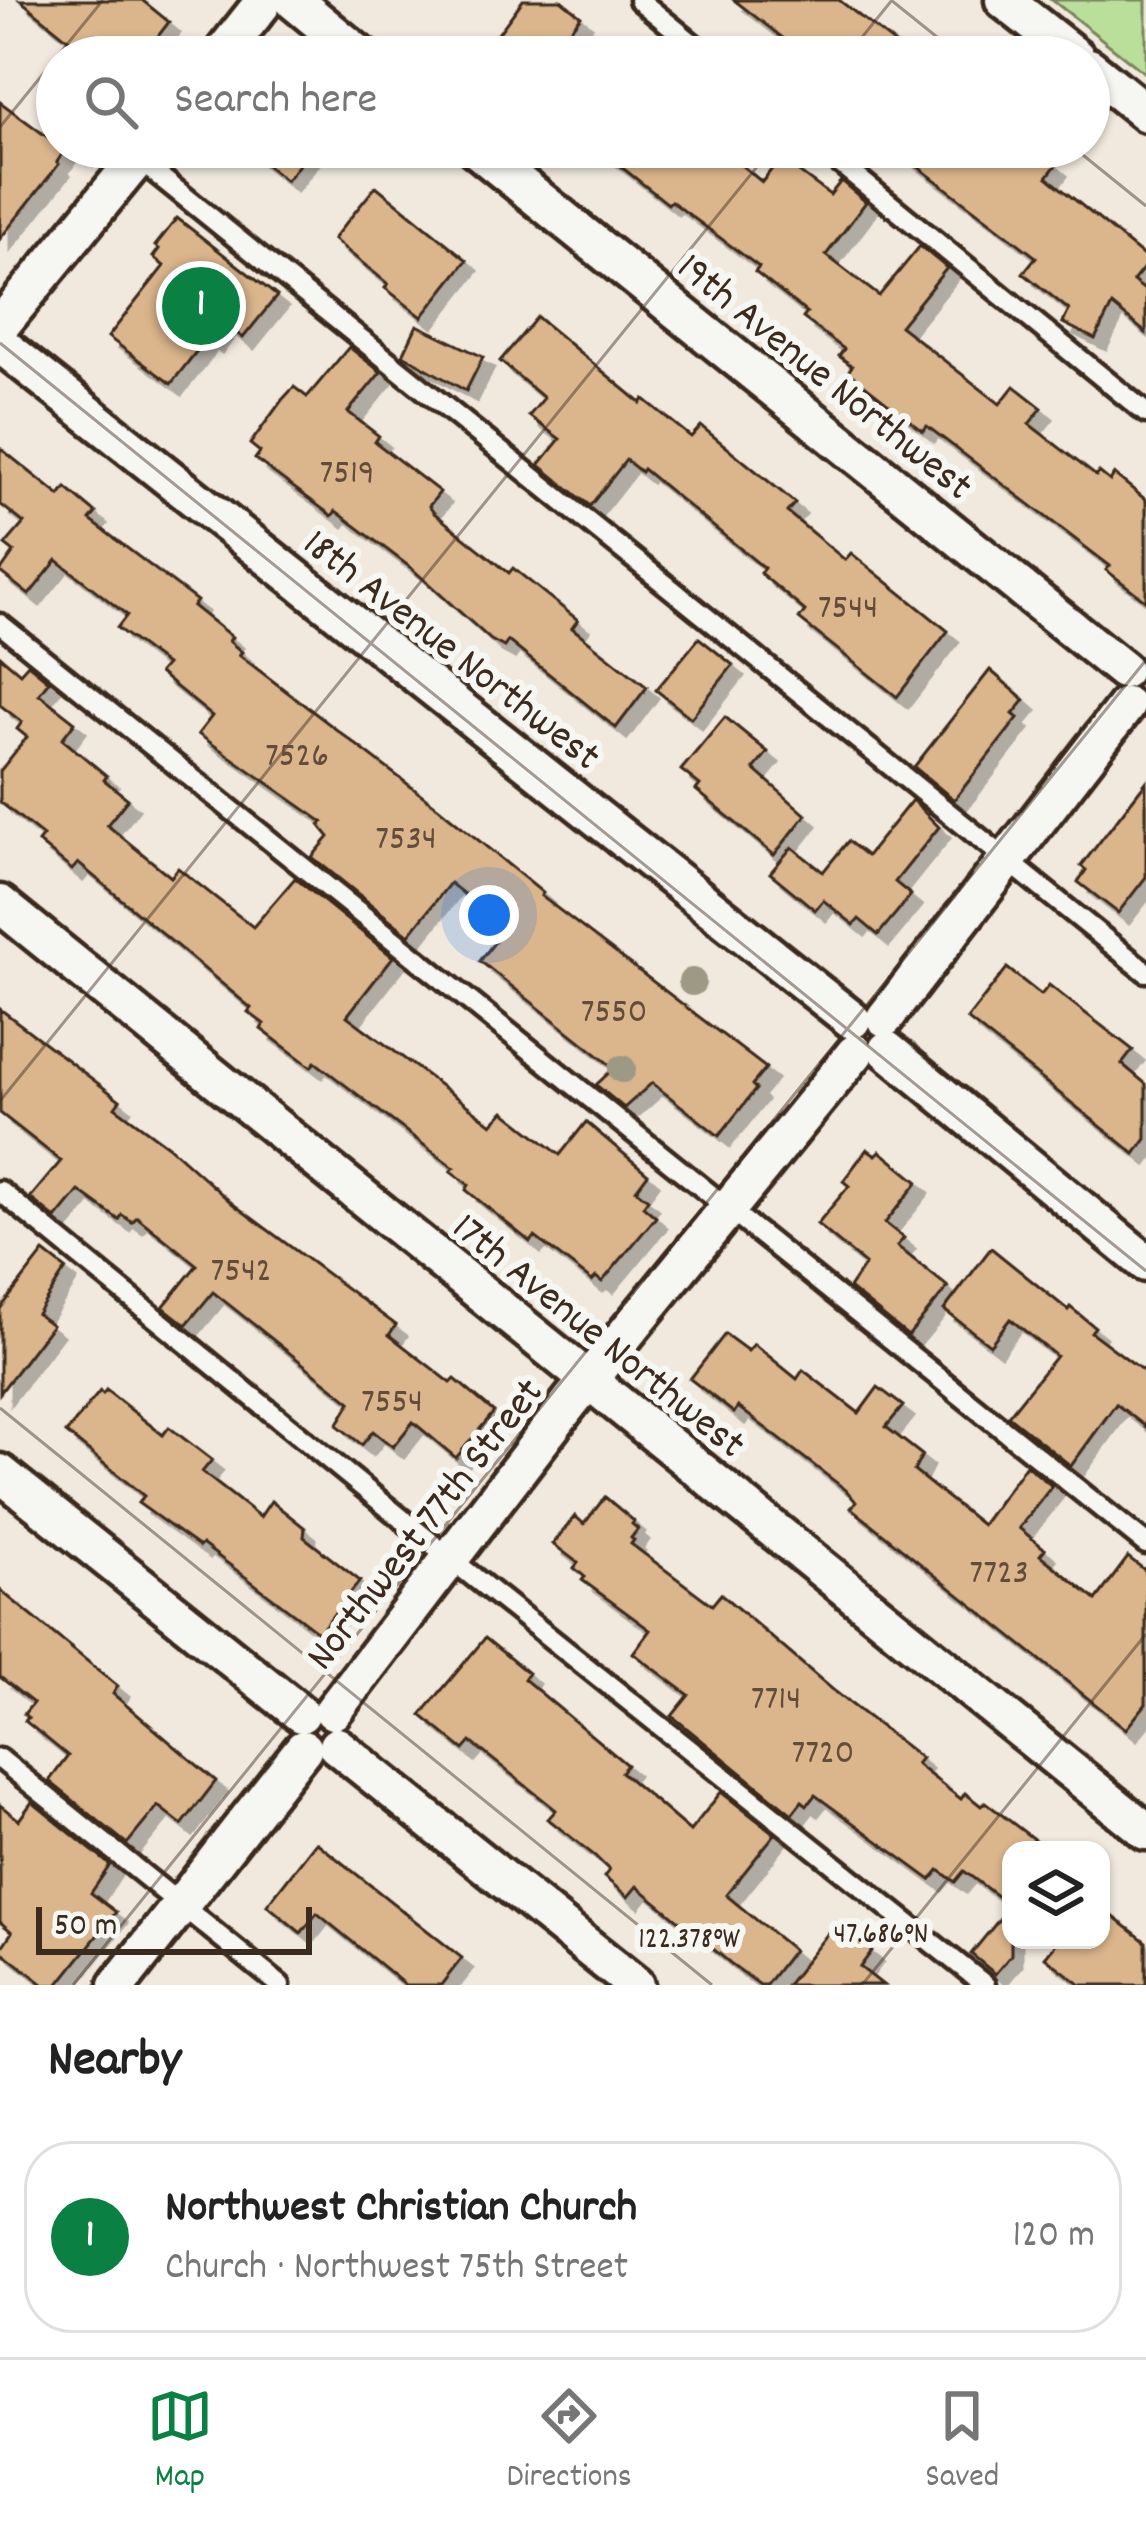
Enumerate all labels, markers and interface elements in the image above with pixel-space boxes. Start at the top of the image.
search box [36,36,1110,168]
icon: search [78,69,144,135]
text: Search here [174,70,377,134]
street label: 19th Avenue Northwest [662,241,984,518]
pin: 1 [162,261,240,351]
house number: 7519 [320,449,374,501]
street label: 18th Avenue Northwest [288,517,611,788]
house number: 7544 [818,584,878,636]
house number: 7526 [265,732,329,784]
house number: 7534 [375,815,437,867]
your location [459,885,519,945]
house number: 7550 [581,988,647,1040]
street label: 17th Avenue Northwest [437,1201,756,1476]
house number: 7542 [210,1247,272,1299]
street label: Northwest 77th Street [294,1367,561,1685]
house number: 7554 [361,1378,423,1430]
house number: 7723 [969,1549,1029,1601]
house number: 7714 [751,1675,801,1727]
house number: 7720 [792,1729,854,1781]
map controls [1002,1841,1110,1949]
button: layers [1002,1841,1110,1949]
scale bar [36,1901,312,1954]
text: 50 m [54,1904,118,1951]
text: 47.686°N [834,1915,928,1958]
text: 122.378°W [638,1920,741,1963]
text: Nearby [48,2027,181,2099]
text: Northwest Christian Church [165,2178,637,2242]
text: 1 [86,2210,94,2265]
text: 120 m [1012,2210,1095,2265]
text: Church · Northwest 75th Street [165,2242,628,2297]
tab: Map [147,2383,213,2502]
tab: Directions [507,2383,632,2502]
tab: Saved [925,2383,999,2502]

